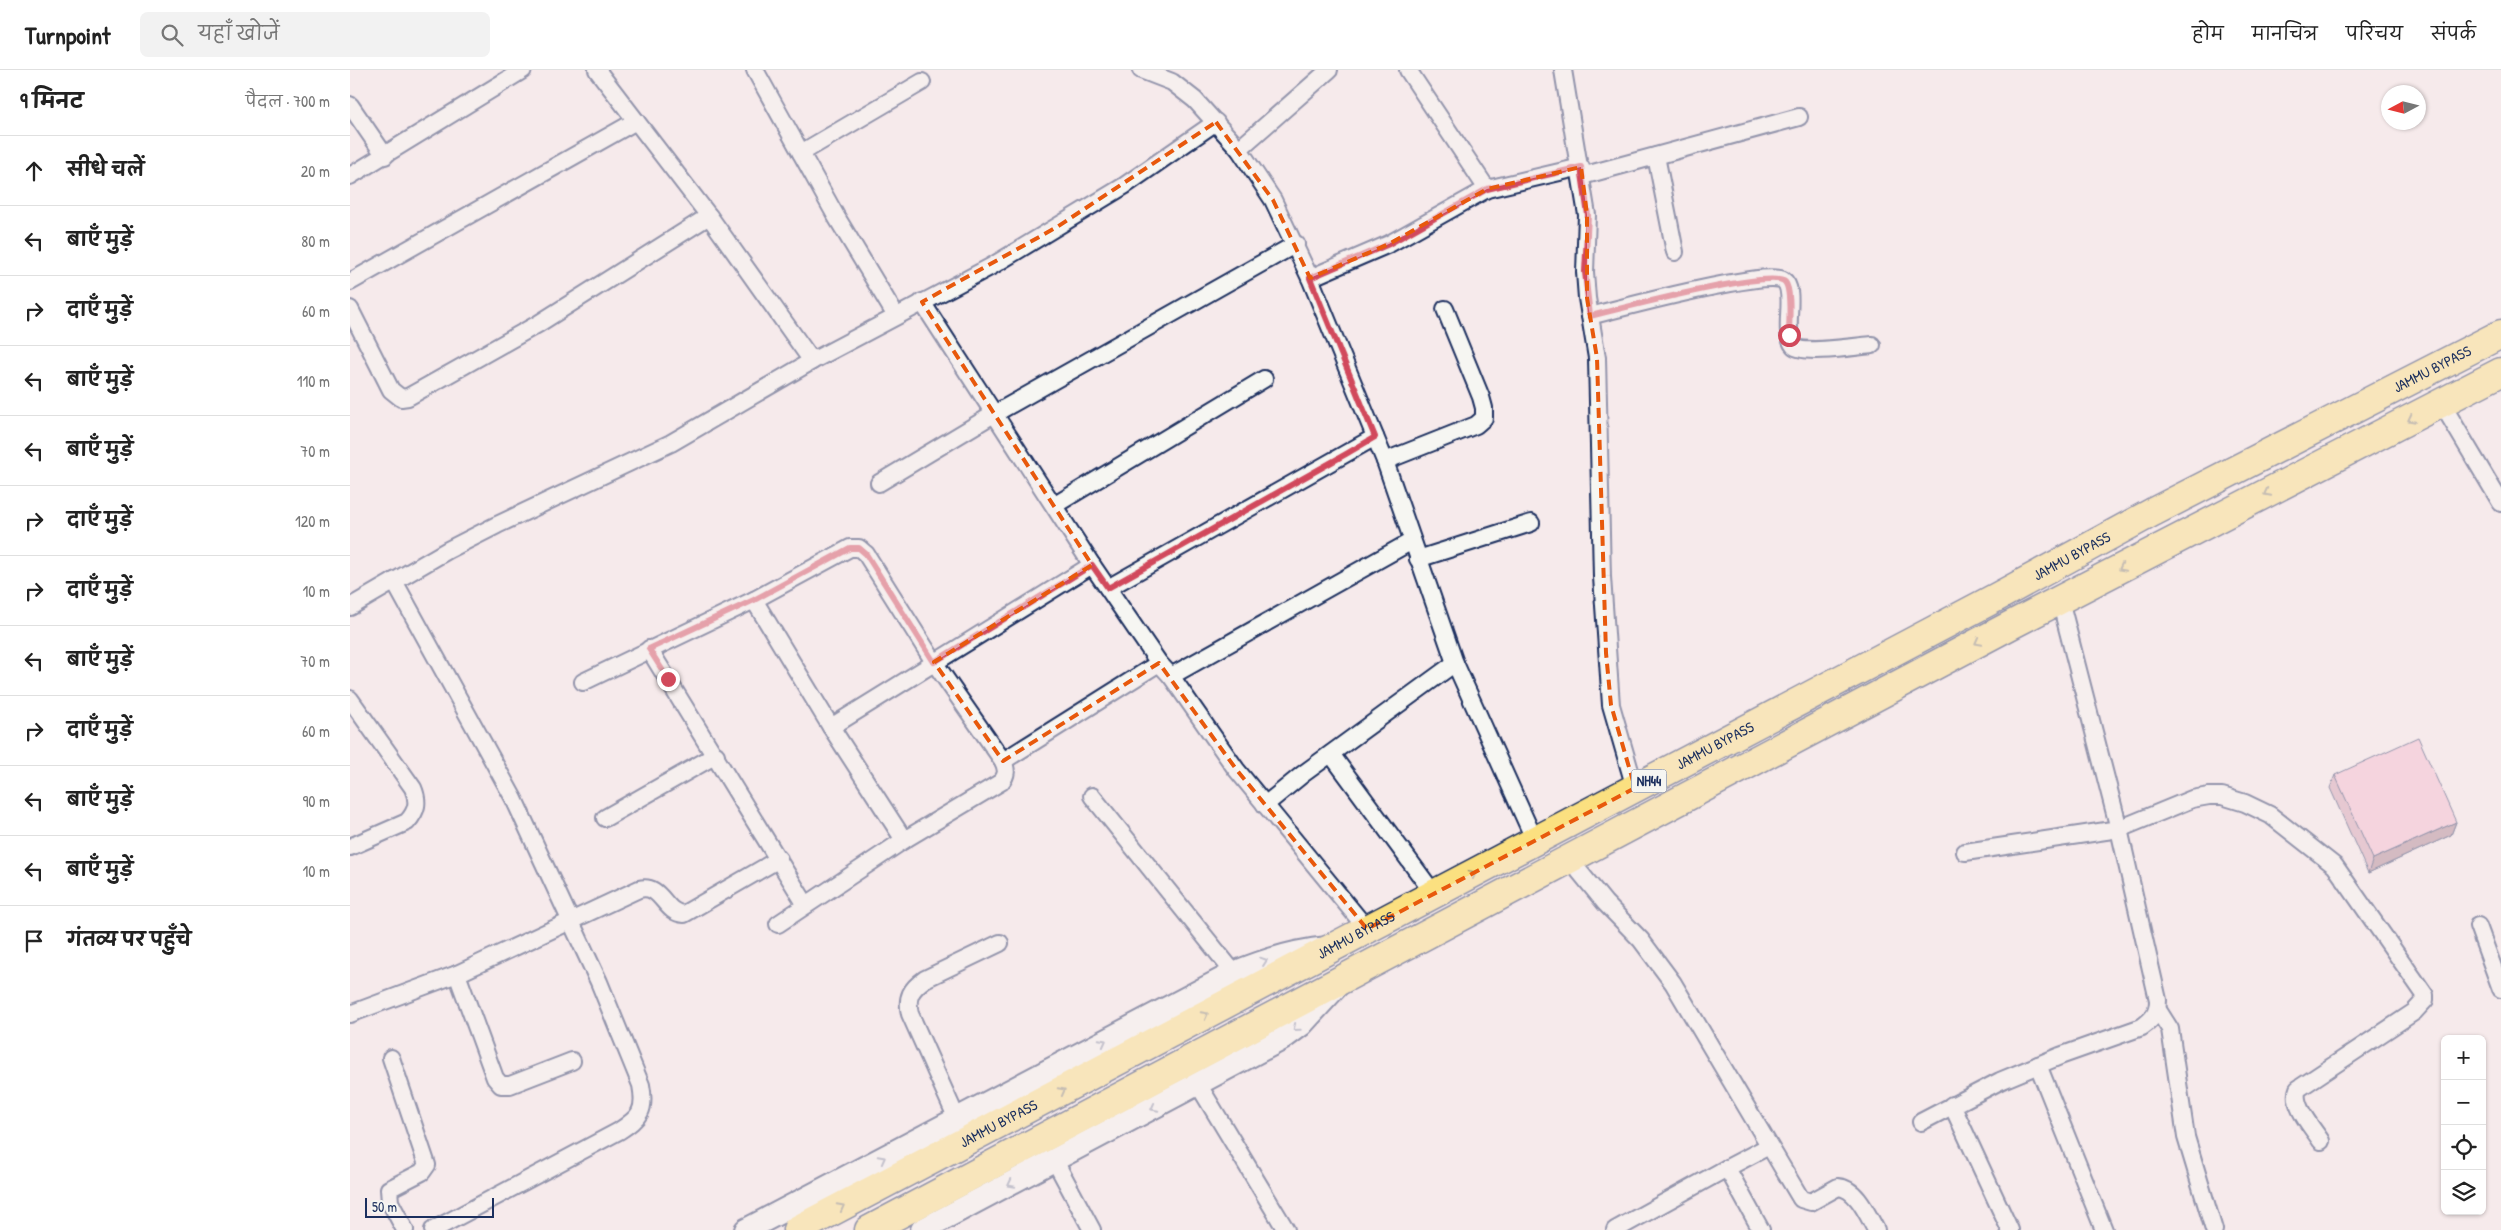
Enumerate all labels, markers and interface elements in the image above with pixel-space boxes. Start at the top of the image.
search box [140,12,490,57]
text: Turnpoint [25,19,110,51]
text: यहाँ खोजें [198,20,280,46]
icon: search [158,21,186,49]
text: होम [2192,21,2224,46]
text: मानचित्र [2252,21,2318,46]
text: परिचय [2346,21,2403,46]
text: संपर्क [2431,21,2476,46]
north arrow [2381,85,2426,130]
text: 9 मिनट [20,86,84,115]
text: पैदल · 700 m [246,90,330,112]
text: सीधे चलें [67,156,144,182]
icon: ahead [20,157,48,185]
text: 20 m [301,160,330,182]
text: बाएँ मुड़ें [67,226,133,252]
icon: left [20,227,48,255]
text: 80 m [301,230,330,252]
text: दाएँ मुड़ें [67,296,133,322]
icon: right [20,297,48,325]
text: 60 m [302,300,330,322]
route start [1778,324,1801,347]
street label: JAMMU BYPASS [2389,340,2475,397]
text: बाएँ मुड़ें [67,366,133,392]
icon: left [20,367,48,395]
text: 110 m [297,370,330,392]
one-way arrow [2408,413,2417,423]
text: बाएँ मुड़ें [67,436,133,462]
icon: left [20,437,48,465]
text: 70 m [300,440,330,462]
one-way arrow [2263,487,2272,497]
text: दाएँ मुड़ें [67,506,133,532]
icon: right [20,507,48,535]
text: 120 m [295,510,330,532]
street label: JAMMU BYPASS [2029,526,2114,585]
one-way arrow [2118,562,2127,572]
text: दाएँ मुड़ें [67,576,133,602]
icon: right [20,577,48,605]
text: 10 m [302,580,330,602]
one-way arrow [1974,636,1983,646]
text: बाएँ मुड़ें [67,646,133,672]
icon: left [20,647,48,675]
text: 70 m [300,650,330,672]
route end [657,668,680,691]
text: दाएँ मुड़ें [67,716,133,742]
street label: JAMMU BYPASS [1672,716,1757,774]
icon: right [20,717,48,745]
text: 60 m [302,720,330,742]
road number: NH44 [1632,769,1666,792]
text: बाएँ मुड़ें [67,786,133,812]
icon: left [20,787,48,815]
text: 90 m [302,790,330,812]
text: बाएँ मुड़ें [67,856,133,882]
icon: left [20,857,48,885]
text: 10 m [302,860,330,882]
one-way arrow [1468,870,1477,880]
street label: JAMMU BYPASS [1313,906,1398,964]
text: गंतव्य पर पहुँचे [67,926,191,952]
icon: arrive [20,927,48,955]
one-way arrow [1259,957,1268,967]
one-way arrow [1200,1011,1209,1021]
one-way arrow [1293,1023,1302,1031]
map controls [2441,1035,2486,1215]
button: + [2441,1035,2486,1080]
one-way arrow [1098,1038,1107,1048]
button: − [2441,1080,2486,1125]
one-way arrow [1056,1087,1065,1097]
street label: JAMMU BYPASS [956,1094,1041,1152]
one-way arrow [1151,1101,1160,1111]
button: locate [2441,1125,2486,1170]
one-way arrow [877,1155,886,1165]
button: layers [2441,1170,2486,1215]
one-way arrow [1007,1178,1016,1188]
scale bar [365,1195,494,1218]
text: 50 m [372,1197,397,1216]
one-way arrow [835,1203,844,1213]

